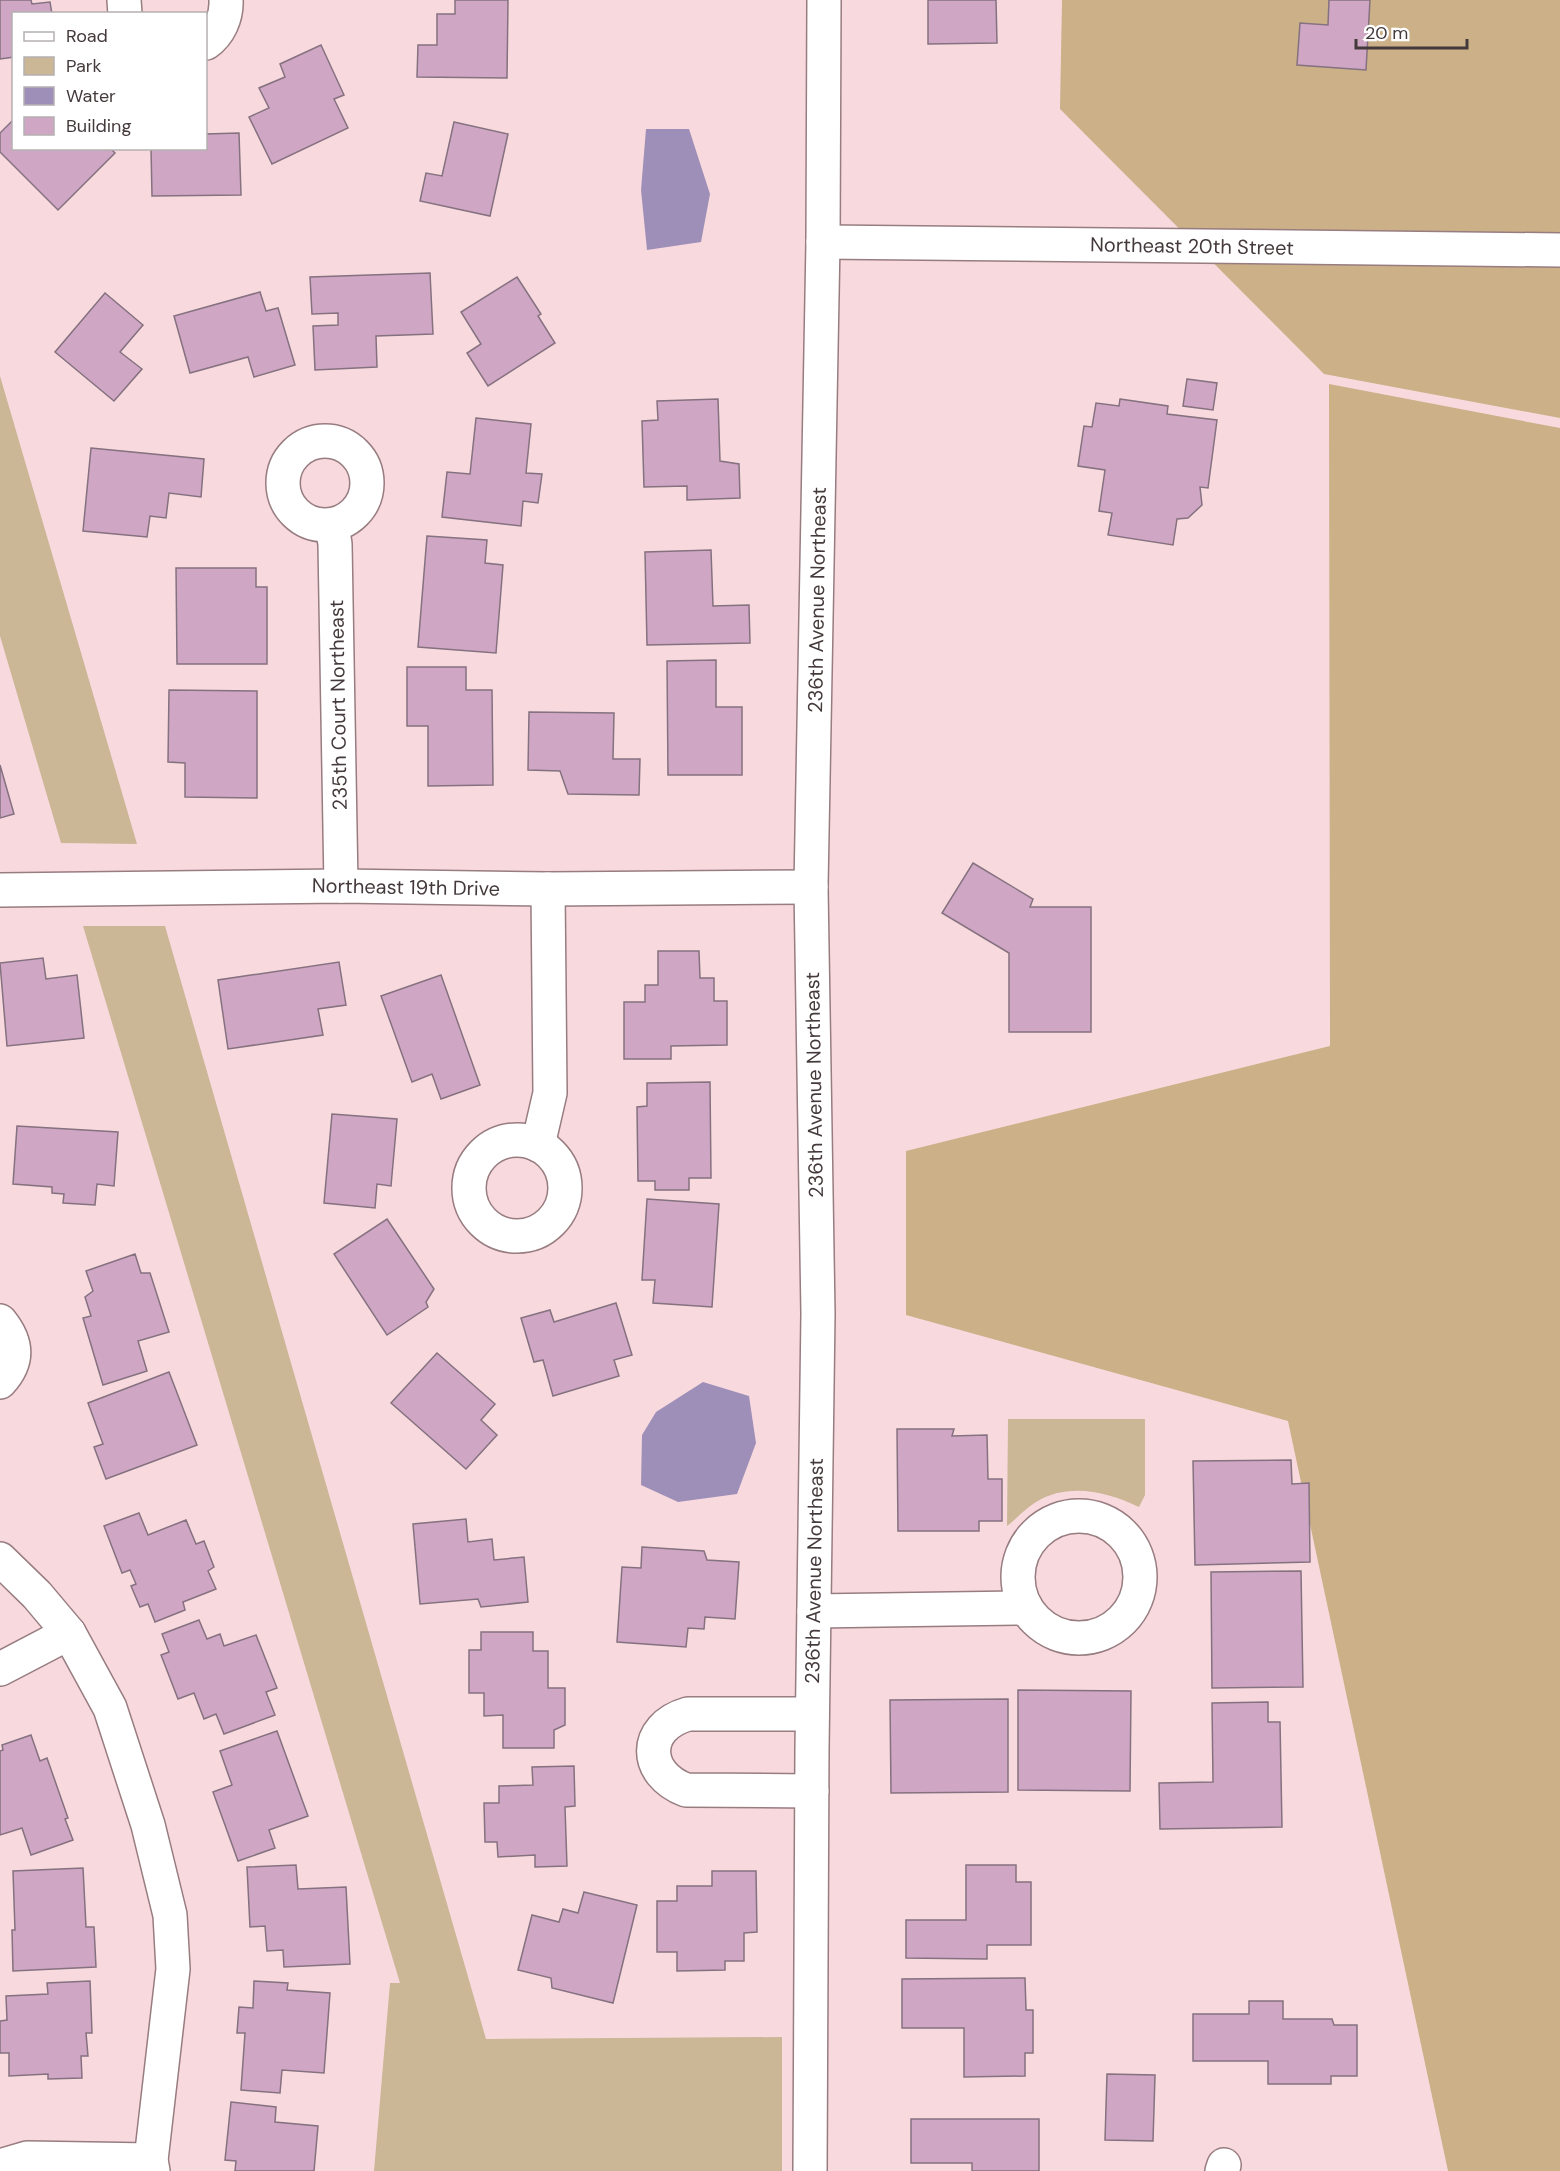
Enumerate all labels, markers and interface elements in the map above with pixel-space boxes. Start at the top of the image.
legend [12,12,207,150]
scale bar [1356,12,1467,50]
text: 20 m [1365,21,1408,45]
text: Road [66,24,108,48]
text: Park [66,54,102,78]
text: Water [66,84,116,108]
text: Building [66,114,131,138]
street label: Northeast 20th Street [1090,231,1294,261]
street label: 236th Avenue Northeast [802,487,832,713]
street label: 235th Court Northeast [323,599,353,810]
street label: Northeast 19th Drive [312,872,500,902]
street label: 236th Avenue Northeast [799,972,829,1198]
street label: 236th Avenue Northeast [799,1458,829,1684]

